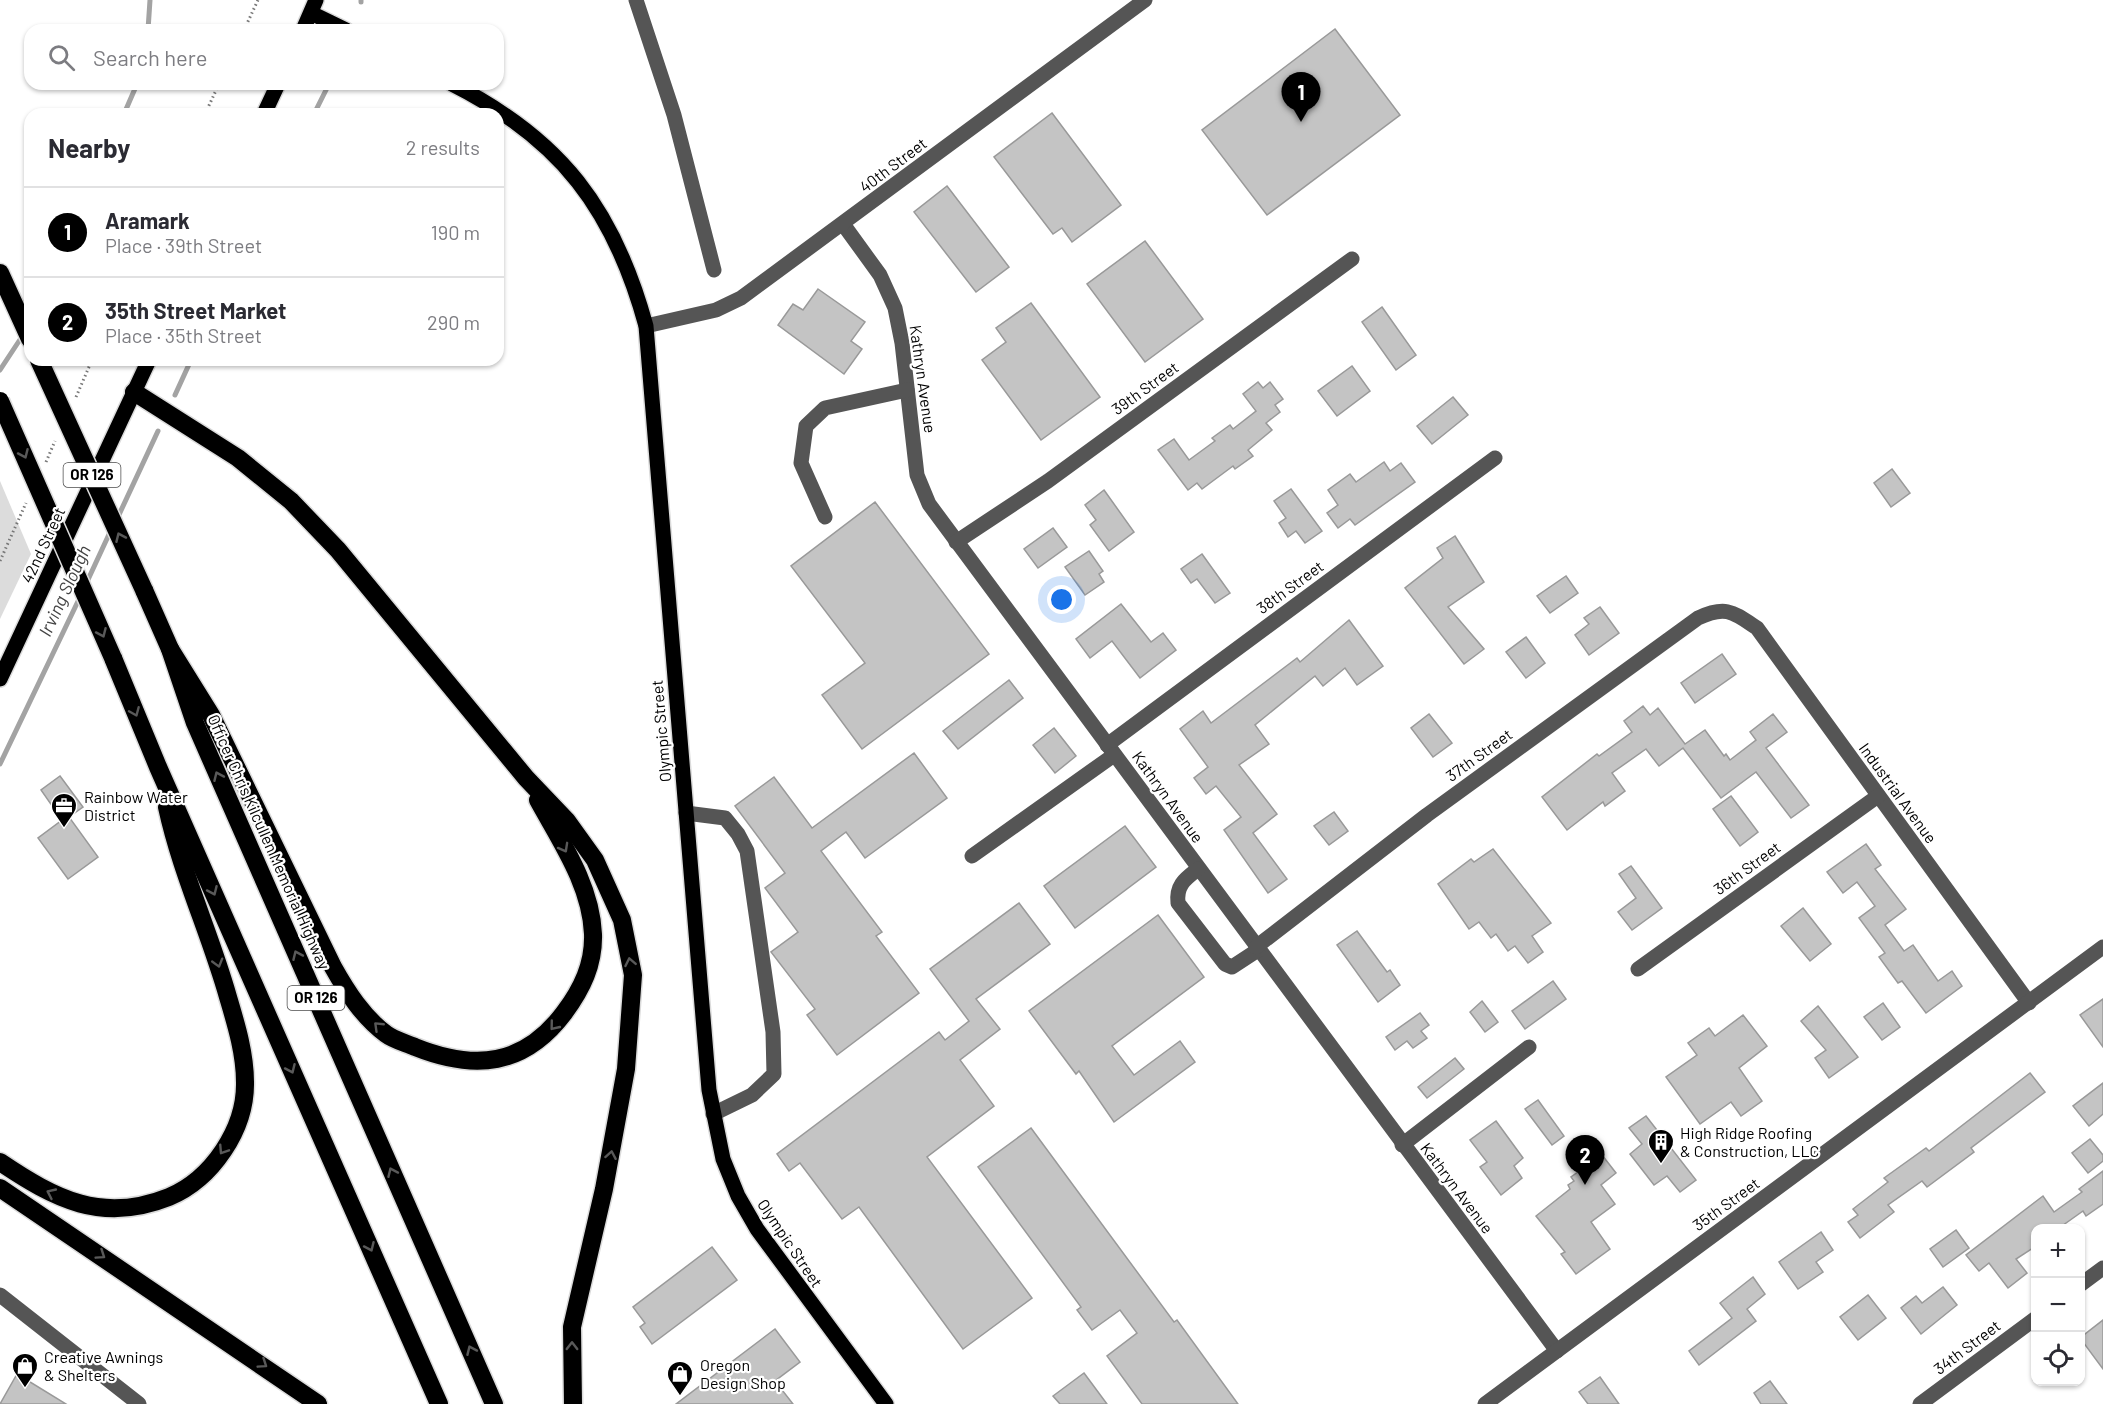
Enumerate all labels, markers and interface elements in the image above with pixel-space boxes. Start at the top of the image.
search box [24,24,504,90]
icon: search [45,41,78,74]
text: Search here [93,44,207,70]
pin: 1 [1282,72,1320,122]
text: Nearby [48,132,130,163]
street label: 40th Street [855,133,930,196]
text: 2 results [406,135,480,159]
text: Aramark [105,207,190,233]
text: 1 [64,220,71,244]
text: 190 m [431,220,480,244]
text: Place · 39th Street [105,233,262,257]
text: 35th Street Market [105,297,286,323]
text: 2 [62,310,73,334]
text: 290 m [427,310,480,334]
text: Place · 35th Street [105,323,262,347]
street label: Kathryn Avenue [907,324,940,434]
street label: 39th Street [1108,357,1182,418]
one-way arrow [16,448,28,459]
road number: OR 126 [64,463,121,487]
street label: 42nd Street [17,504,68,586]
one-way arrow [115,533,127,544]
water label: Irving Slough [33,541,95,640]
street label: 38th Street [1253,556,1327,617]
your location [1047,585,1076,614]
one-way arrow [95,626,107,637]
street label: Olympic Street [647,679,674,783]
one-way arrow [128,705,140,716]
street label: Officer Chris Kilcullen Memorial Highway [204,711,335,973]
street label: 37th Street [1442,724,1515,785]
street label: Industrial Avenue [1856,739,1941,847]
street label: Kathryn Avenue [1129,747,1208,846]
one-way arrow [214,772,226,783]
place label: Rainbow Water District [84,787,188,824]
office icon: Rainbow Water District [49,791,79,829]
street label: 36th Street [1710,837,1784,898]
one-way arrow [557,841,568,852]
one-way arrow [205,884,217,895]
one-way arrow [292,950,304,961]
one-way arrow [211,957,223,968]
one-way arrow [624,957,637,967]
road number: OR 126 [288,986,344,1010]
one-way arrow [550,1019,561,1030]
one-way arrow [374,1022,384,1033]
one-way arrow [284,1063,296,1074]
place label: High Ridge Roofing & Construction, LLC [1680,1123,1819,1160]
building icon: High Ridge Roofing & Construction, LLC [1646,1127,1676,1165]
pin: 2 [1566,1136,1604,1185]
street label: Kathryn Avenue [1417,1139,1498,1237]
one-way arrow [218,1144,230,1154]
one-way arrow [604,1150,616,1159]
one-way arrow [387,1167,399,1178]
street label: 35th Street [1689,1173,1763,1234]
one-way arrow [47,1188,58,1200]
street label: Olympic Street [754,1195,827,1290]
map controls [2031,1224,2085,1386]
button: + [2031,1224,2085,1278]
one-way arrow [363,1241,375,1252]
one-way arrow [94,1248,105,1259]
button: − [2031,1278,2085,1332]
street label: 34th Street [1930,1315,2004,1378]
button: locate [2031,1332,2085,1386]
one-way arrow [566,1341,578,1350]
one-way arrow [466,1346,478,1357]
place label: Creative Awnings & Shelters [44,1347,163,1384]
shop icon: Creative Awnings & Shelters [10,1351,40,1389]
place label: Oregon Design Shop [700,1355,786,1392]
one-way arrow [256,1357,267,1368]
shop icon: Oregon Design Shop [665,1359,695,1397]

